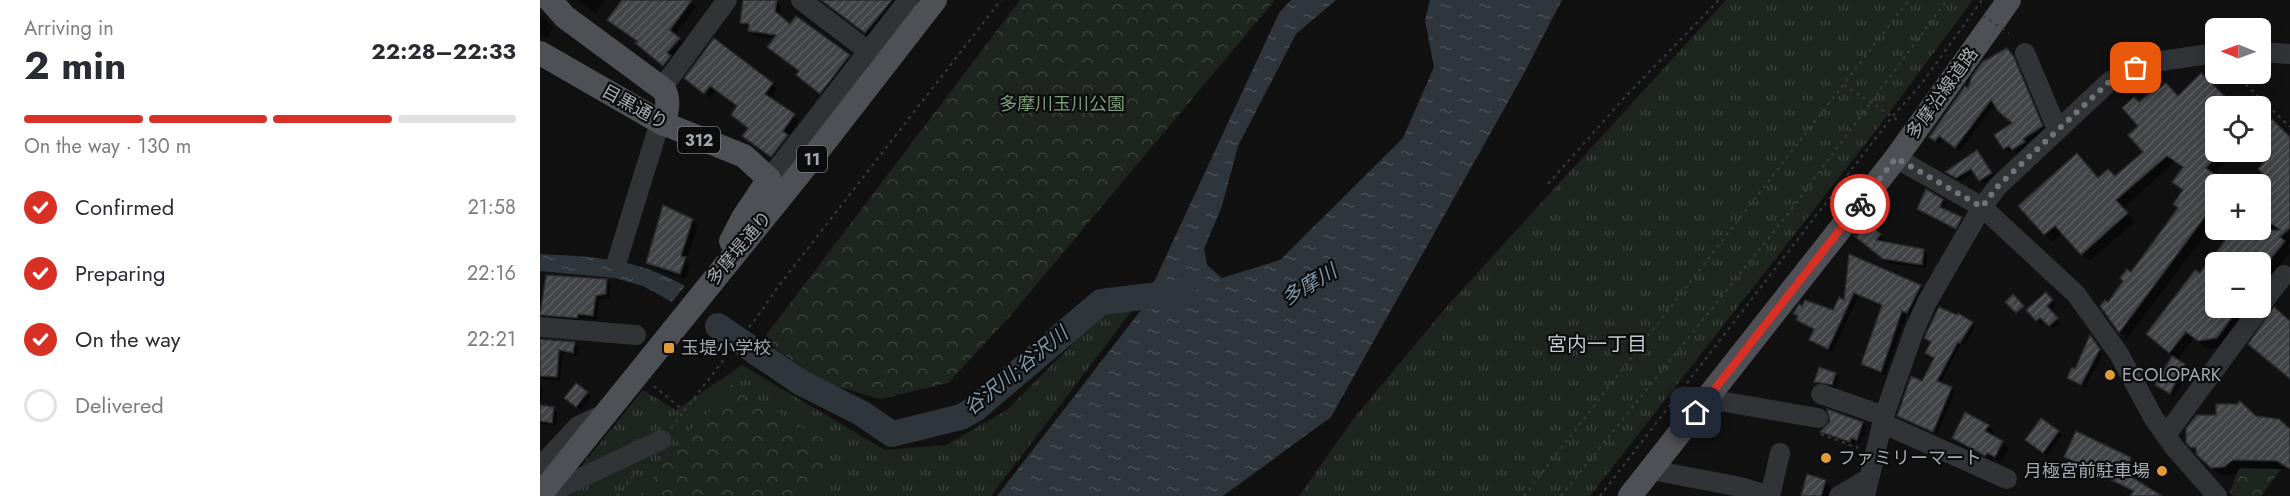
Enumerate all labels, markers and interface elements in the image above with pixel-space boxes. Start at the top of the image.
text: Arriving in [24,14,114,43]
north arrow [2205,18,2271,84]
map controls [2205,18,2271,318]
text: 22:28–22:33 [371,35,516,67]
text: 2 min [24,37,126,94]
street label: 多摩沿線道路 [1900,42,1984,144]
pin [2110,42,2161,93]
icon: bag [2119,51,2152,84]
street label: 目黒通り [597,78,673,136]
park label: 多摩川玉川公園 [999,91,1125,117]
button: locate [2205,96,2271,162]
road number: 312 [678,127,720,153]
text: On the way · 130 m [24,132,191,161]
road number: 11 [797,146,827,172]
courier [1830,174,1890,234]
button: + [2205,174,2271,240]
icon: bike [1844,188,1877,221]
icon: check [24,191,57,224]
text: Confirmed [75,191,174,223]
text: 21:58 [467,193,516,222]
street label: 多摩堤通り [700,205,778,291]
button: − [2205,252,2271,318]
water label: 多摩川 [1276,256,1344,313]
icon: check [24,257,57,290]
text: Preparing [75,257,166,289]
text: 22:16 [467,259,516,288]
water label: 谷沢川;谷沢川 [958,319,1076,422]
icon: check [24,323,57,356]
text: On the way [75,323,180,355]
text: 22:21 [467,325,516,354]
district label: 宮内一丁目 [1547,330,1647,359]
place label: 玉堤小学校 [681,335,771,361]
marker: 玉堤小学校 [662,341,676,355]
place label: ECOLOPARK [2122,362,2222,388]
marker: ECOLOPARK [2103,368,2117,382]
pin [1670,387,1721,438]
text: Delivered [75,389,164,421]
icon: home [1679,396,1712,429]
place label: ファミリーマート [1838,445,1982,471]
marker: ファミリーマート [1819,451,1833,465]
place label: 月極宮前駐車場 [2024,458,2150,484]
marker: 月極宮前駐車場 [2155,464,2169,478]

